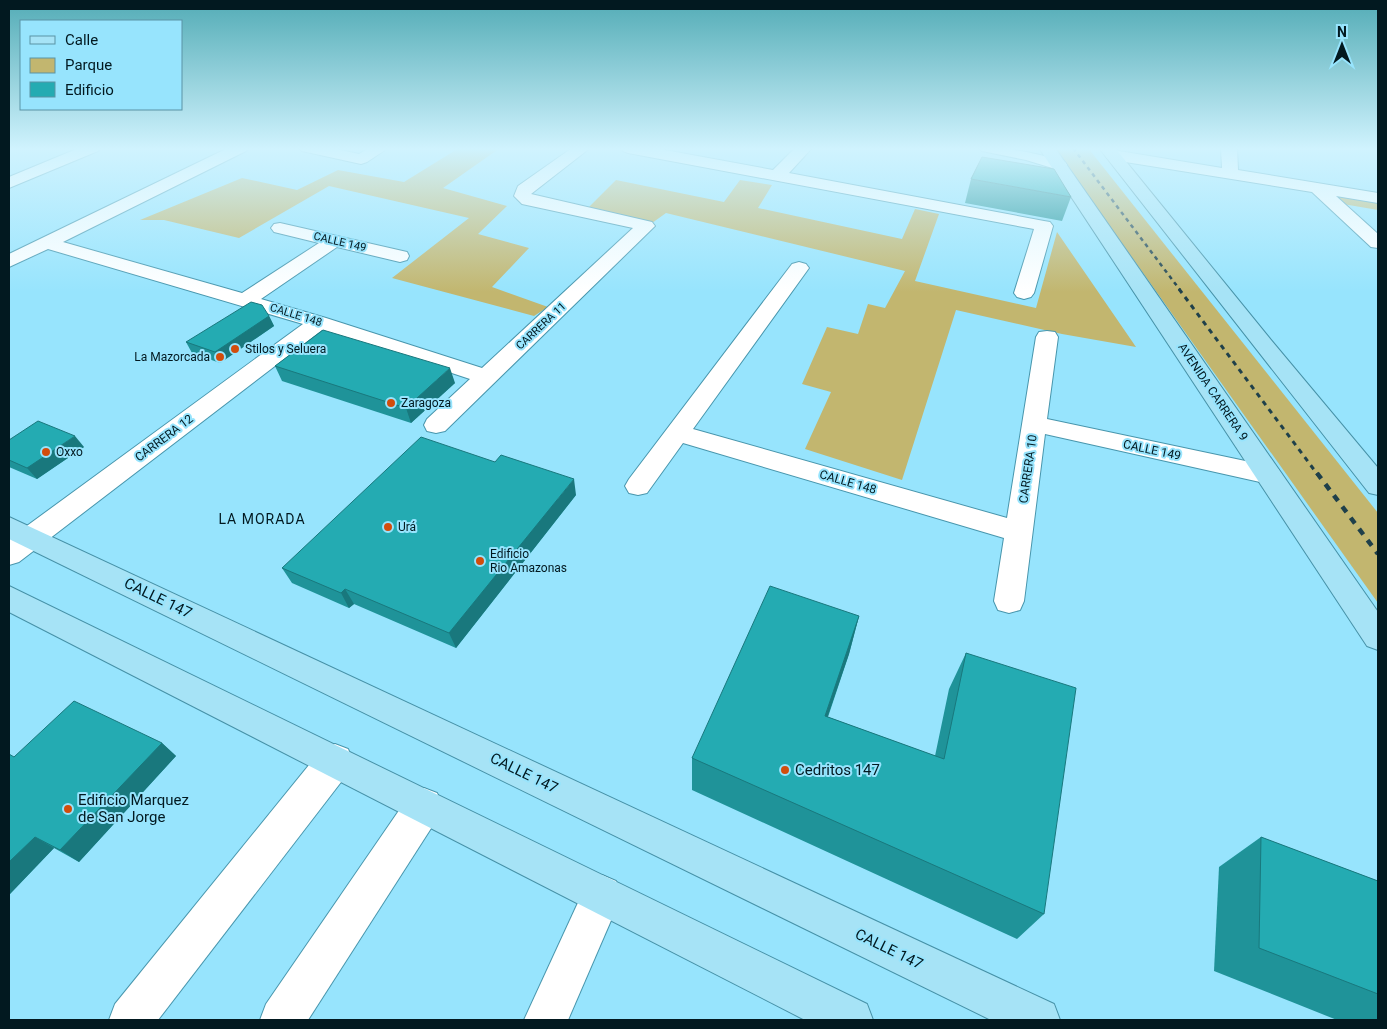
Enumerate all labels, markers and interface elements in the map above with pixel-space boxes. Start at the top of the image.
legend [20,20,182,110]
north arrow [1317,20,1367,70]
text: N [1337,24,1347,40]
text: Calle [65,31,98,49]
text: Parque [65,56,112,74]
text: Edificio [65,81,114,99]
street label: CALLE 149 [312,230,368,254]
street label: CARRERA 11 [513,300,569,352]
street label: CALLE 148 [268,301,324,329]
street label: AVENIDA CARRERA 9 [1175,341,1251,443]
place label: Stilos y Seluera [245,342,326,356]
marker: Stilos y Seluera [229,343,241,355]
place label: La Mazorcada [134,350,210,364]
marker: La Mazorcada [214,351,226,363]
place label: Zaragoza [401,396,451,410]
marker: Zaragoza [385,397,397,409]
street label: CARRERA 12 [132,412,196,464]
street label: CARRERA 10 [1016,434,1040,504]
street label: CALLE 149 [1122,437,1182,463]
place label: Oxxo [56,445,83,459]
marker: Oxxo [40,446,52,458]
street label: CALLE 148 [818,467,878,497]
district label: LA MORADA [218,511,306,527]
place label: Urá [398,520,416,534]
marker: Urá [382,521,394,533]
place label: Edificio Rio Amazonas [490,547,567,575]
marker: Edificio Rio Amazonas [474,555,486,567]
street label: CALLE 147 [121,574,195,622]
street label: CALLE 147 [487,749,561,797]
place label: Cedritos 147 [795,761,880,779]
marker: Cedritos 147 [779,764,791,776]
place label: Edificio Marquez de San Jorge [78,791,189,826]
marker: Edificio Marquez de San Jorge [62,803,74,815]
street label: CALLE 147 [852,925,926,973]

